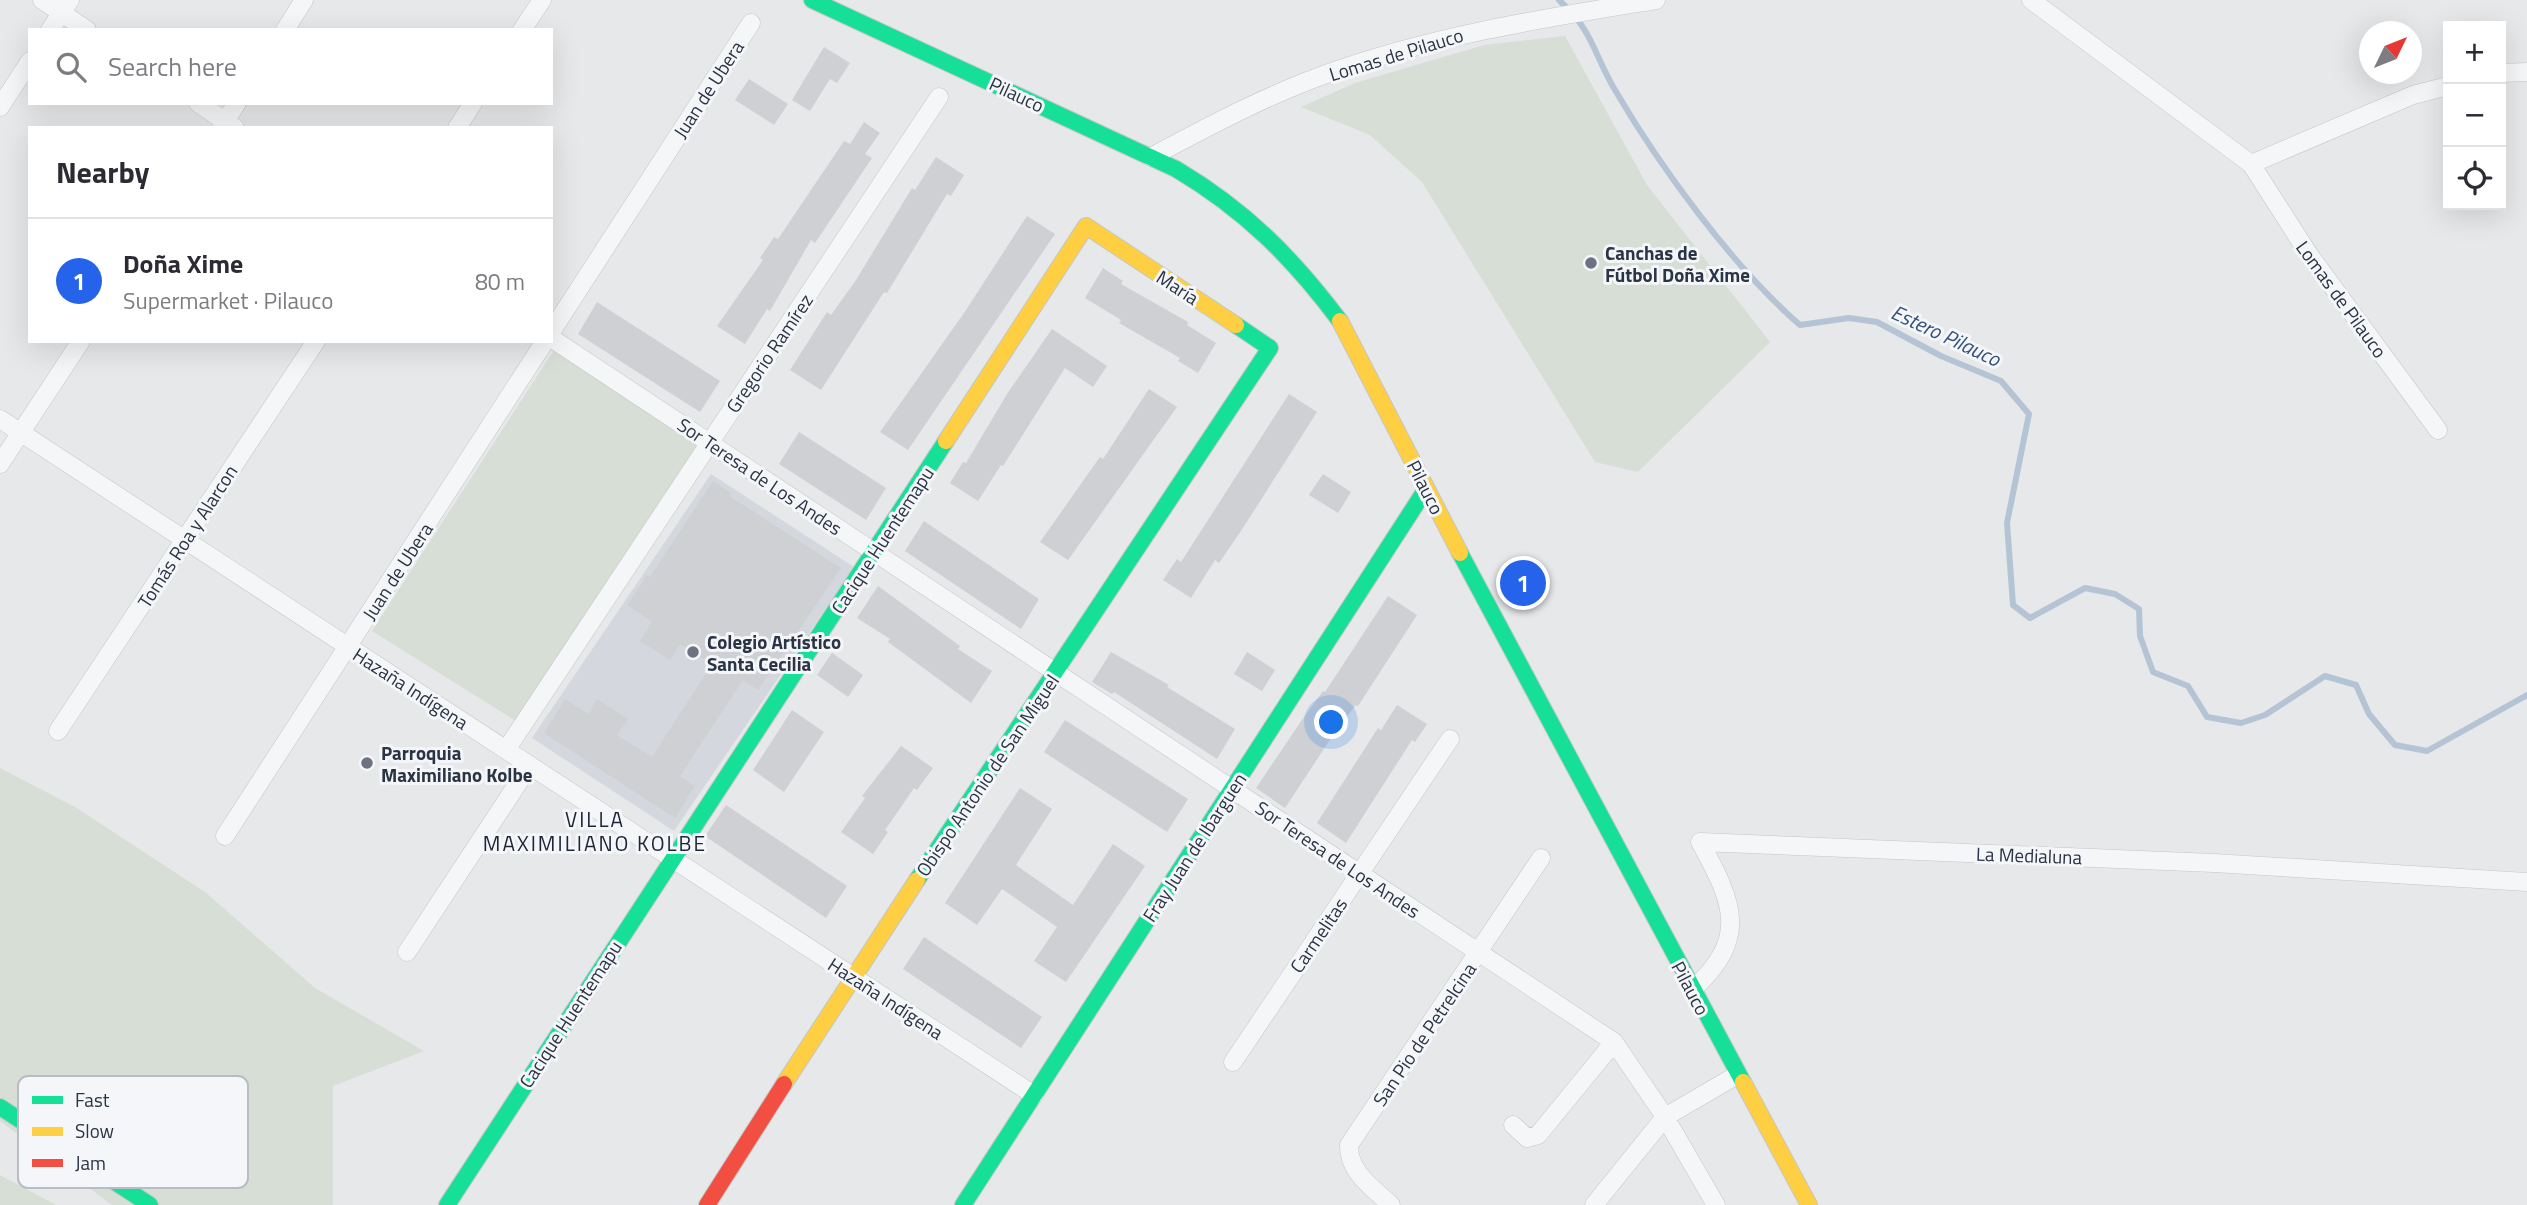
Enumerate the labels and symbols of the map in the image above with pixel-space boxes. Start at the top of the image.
street label: Lomas de Pilauco [1325,20,1467,88]
north arrow [2359,21,2422,84]
street label: Juan de Ubera [666,34,751,144]
street label: Pilauco [985,69,1049,119]
street label: Lomas de Pilauco [2289,234,2395,364]
place label: Canchas de Fútbol Doña Xime [1605,238,1750,289]
marker: Canchas de Fútbol Doña Xime [1583,255,1599,271]
street label: María [1151,262,1205,312]
street label: Gregorio Ramírez [718,288,820,418]
water label: Estero Pilauco [1886,296,2007,375]
street label: Sor Teresa de Los Andes [672,410,848,542]
street label: Pilauco [1400,455,1452,519]
street label: Tomás Roa y Alarcon [130,459,244,613]
street label: Cacique Huentemapu [823,461,941,619]
street label: Juan de Ubera [355,516,440,626]
pin: 1 [1500,557,1546,609]
place label: Colegio Artístico Santa Cecilia [707,627,841,678]
street label: Hazaña Indígena [348,640,475,737]
marker: Colegio Artístico Santa Cecilia [685,644,701,660]
street label: Obispo Antonio de San Miguel [908,668,1066,882]
your location [1314,705,1348,739]
place label: Parroquia Maximiliano Kolbe [381,738,533,789]
marker: Parroquia Maximiliano Kolbe [359,755,375,771]
street label: Fray Juan de Ibarguen [1135,767,1253,927]
street label: Sor Teresa de Los Andes [1250,793,1426,925]
district label: VILLA MAXIMILIANO KOLBE [483,803,707,859]
street label: La Medialuna [1975,839,2083,871]
street label: Carmelitas [1282,891,1354,979]
street label: Cacique Huentemapu [511,935,629,1093]
street label: Hazaña Indígena [823,950,950,1047]
street label: San Pio de Petrelcina [1365,956,1483,1112]
street label: Pilauco [1665,956,1717,1020]
legend [18,1076,248,1188]
text: Fast [75,1085,110,1114]
text: Slow [75,1116,114,1145]
text: Jam [75,1148,106,1177]

